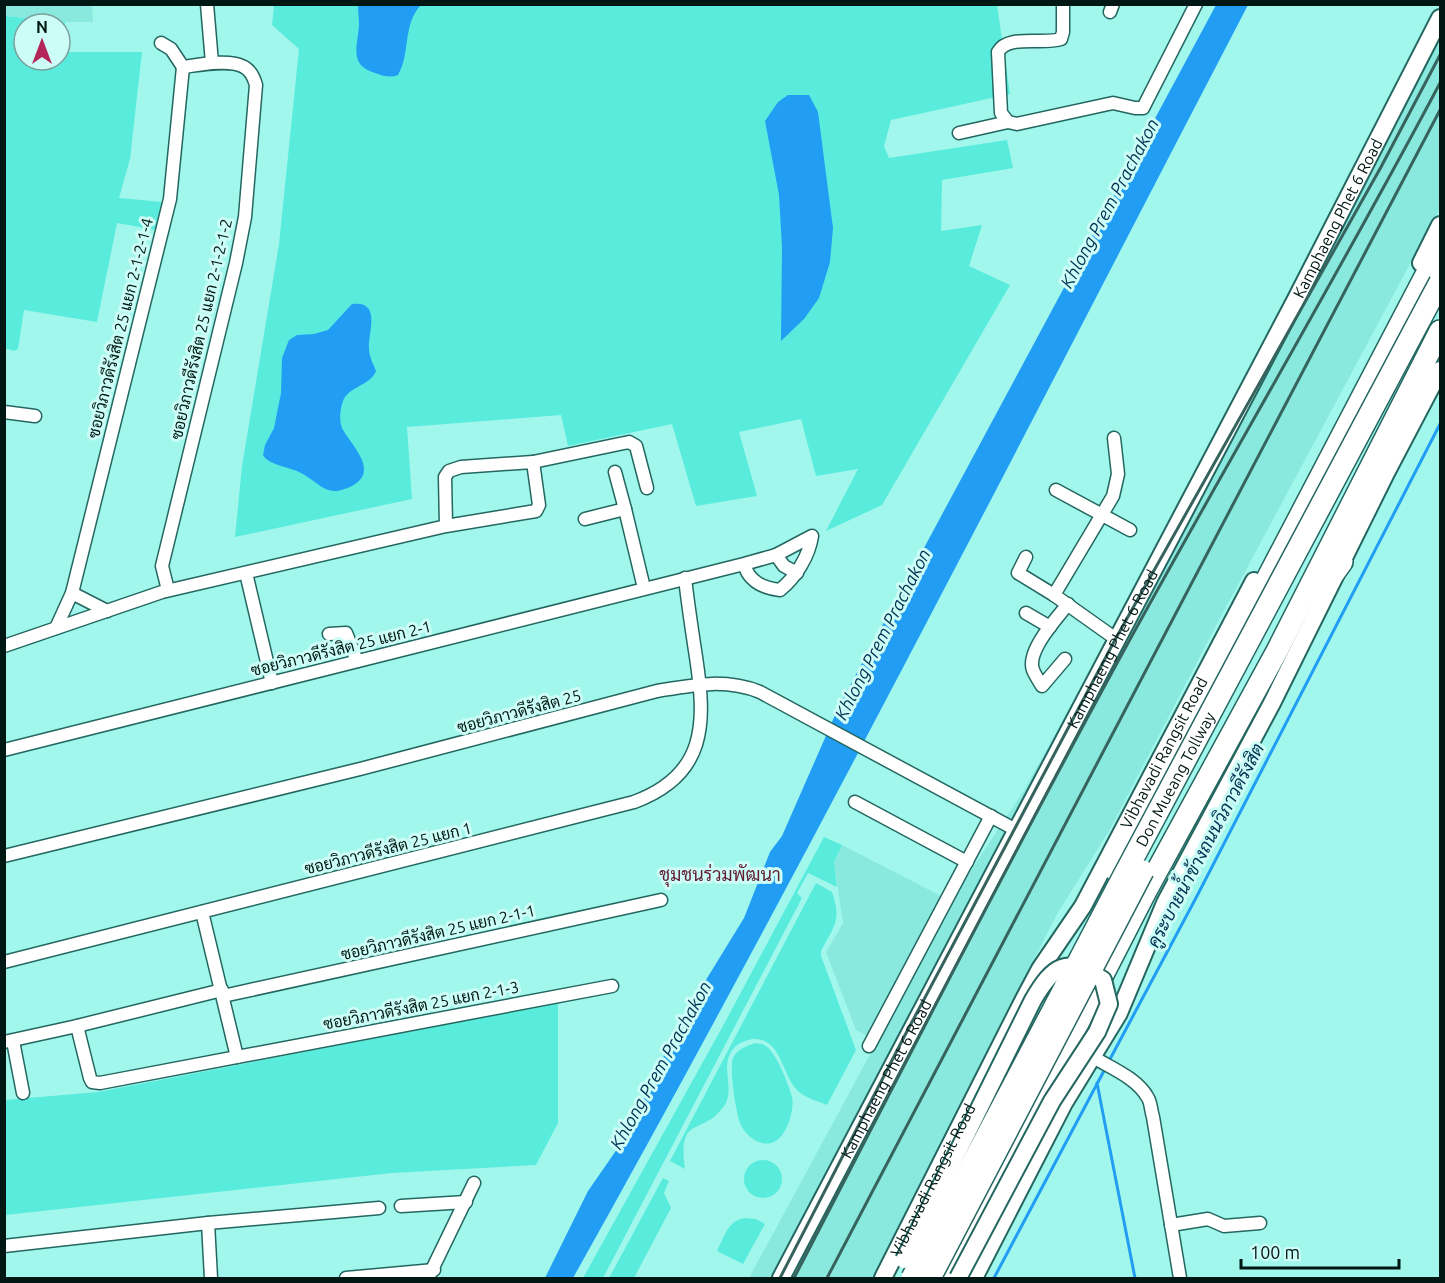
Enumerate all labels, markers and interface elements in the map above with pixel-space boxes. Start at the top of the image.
north arrow [12,12,72,72]
text: N [36,18,48,36]
water label: Khlong Prem Prachakon [1056,115,1162,291]
street label: Kamphaeng Phet 6 Road [1289,136,1386,301]
street label: ซอยวิภาวดีรังสิต 25 แยก 2-1-2-1-4 [82,216,156,440]
street label: ซอยวิภาวดีรังสิต 25 แยก 2-1-2-1-2 [165,216,235,441]
water label: Khlong Prem Prachakon [830,545,934,723]
street label: Kamphaeng Phet 6 Road [1063,566,1161,731]
street label: ซอยวิภาวดีรังสิต 25 แยก 2-1 [248,615,433,679]
street label: Vibhavadi Rangsit Road [1116,674,1211,832]
street label: ซอยวิภาวดีรังสิต 25 [455,684,583,736]
street label: Don Mueang Tollway [1132,709,1218,850]
water label: คูระบายน้ำข้างถนนวิภาวดีรังสิต [1138,737,1271,952]
street label: ซอยวิภาวดีรังสิต 25 แยก 1 [302,817,473,877]
district label: ชุมชนร่วมพัฒนา [659,863,781,887]
street label: ซอยวิภาวดีรังสิต 25 แยก 2-1-1 [339,899,537,963]
street label: ซอยวิภาวดีรังสิต 25 แยก 2-1-3 [321,975,520,1033]
water label: Khlong Prem Prachakon [605,977,715,1153]
street label: Kamphaeng Phet 6 Road [837,997,935,1161]
street label: Vibhavadi Rangsit Road [887,1101,979,1259]
scale bar [1241,1232,1398,1270]
text: 100 m [1250,1242,1300,1262]

